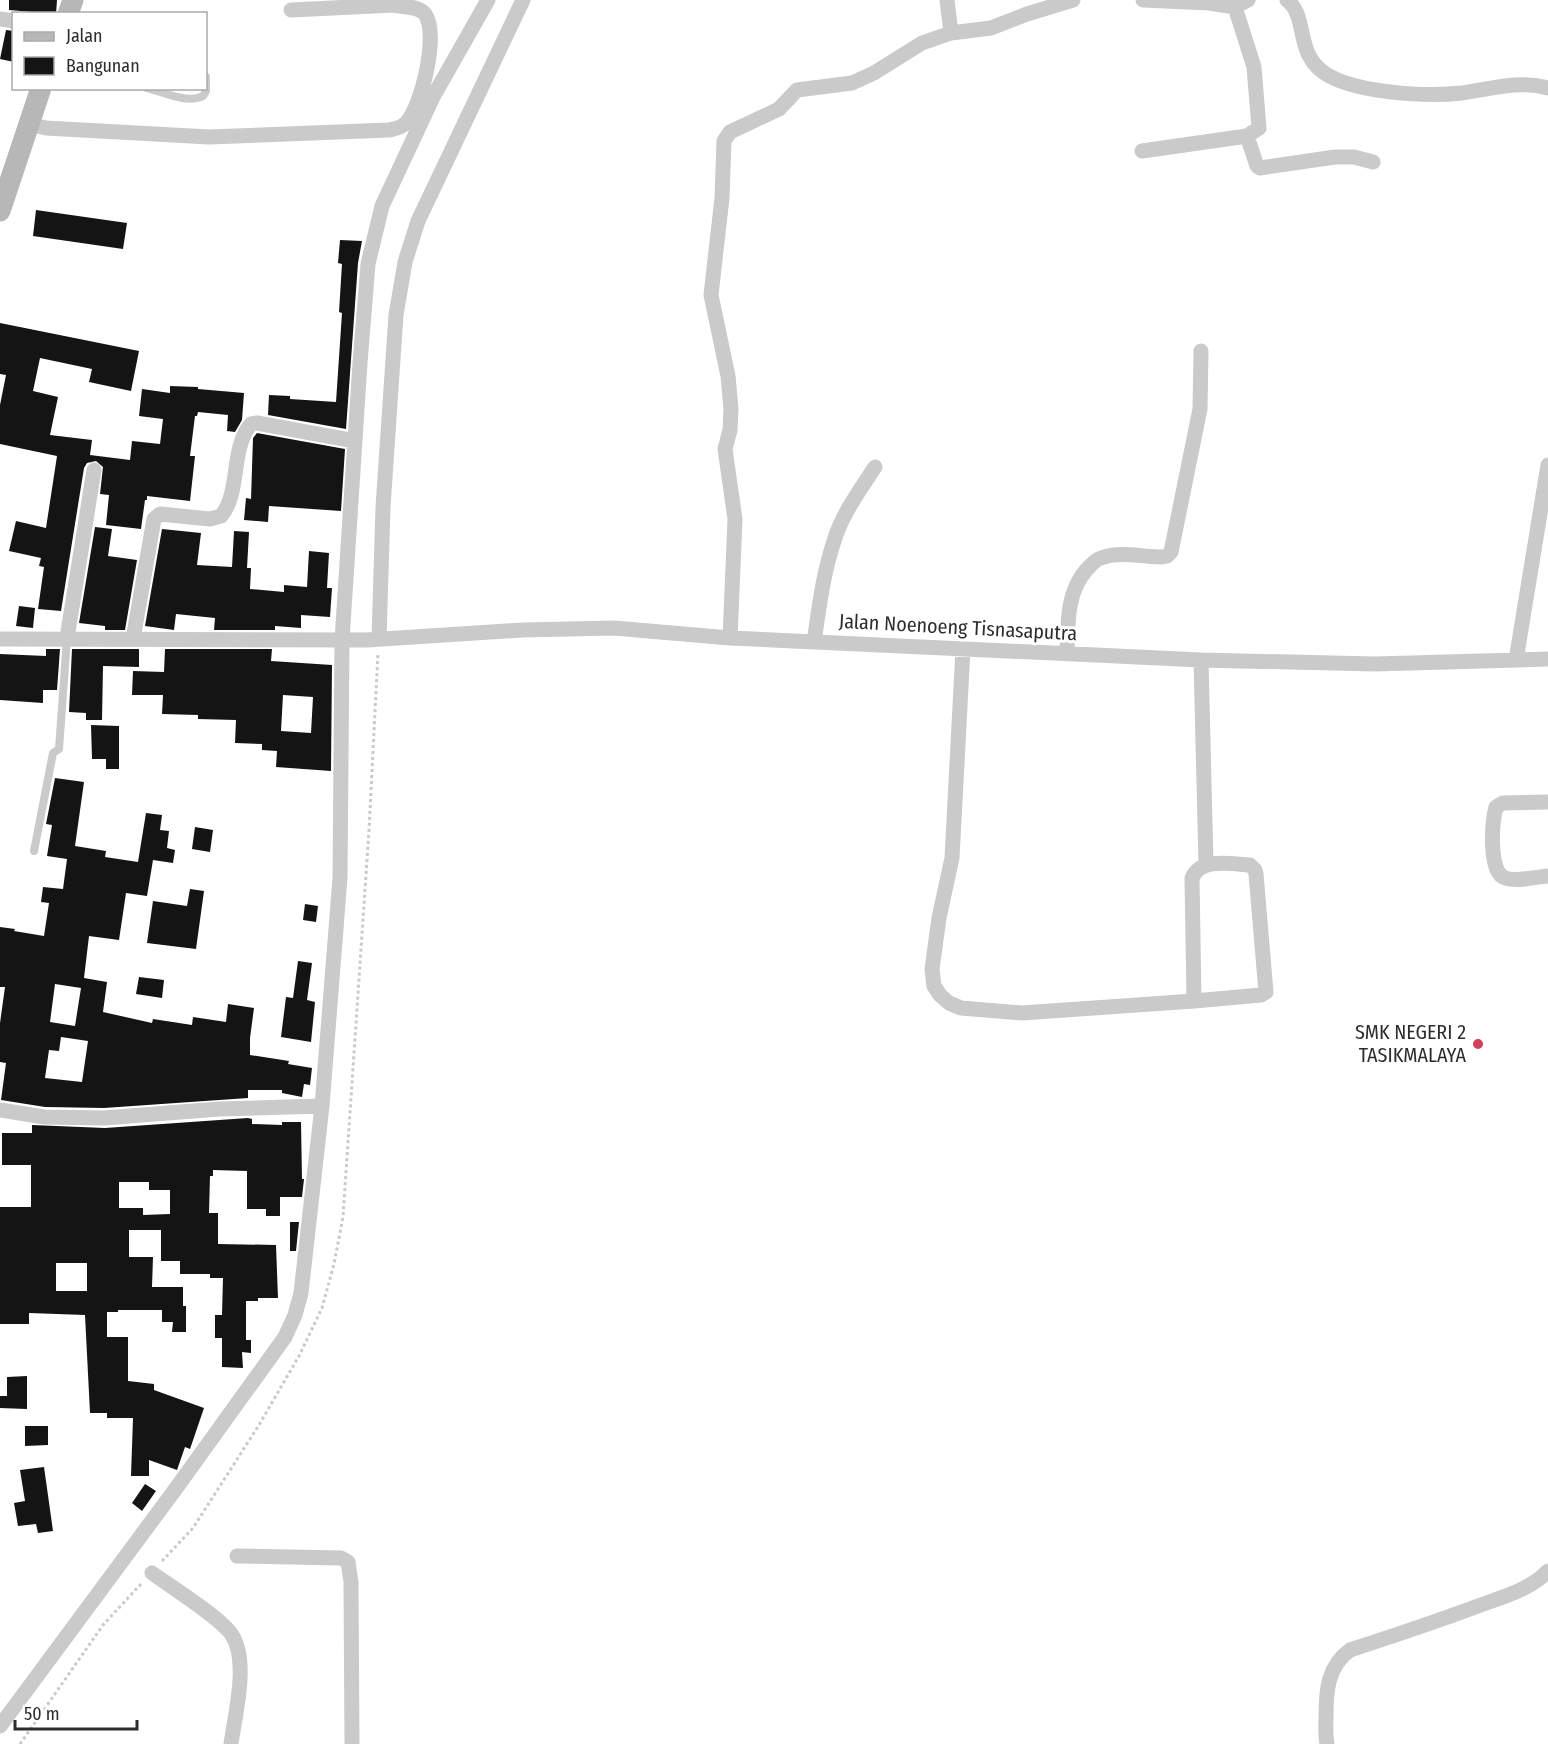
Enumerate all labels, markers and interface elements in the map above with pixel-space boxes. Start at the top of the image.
legend [12,12,207,90]
text: Jalan [66,25,103,47]
text: Bangunan [66,55,140,77]
street label: Jalan Noenoeng Tisnasaputra [838,609,1078,645]
place label: SMK NEGERI 2 TASIKMALAYA [1355,1020,1466,1067]
marker: SMK NEGERI 2 TASIKMALAYA [1471,1037,1485,1051]
scale bar [15,1693,136,1731]
text: 50 m [24,1703,60,1725]

